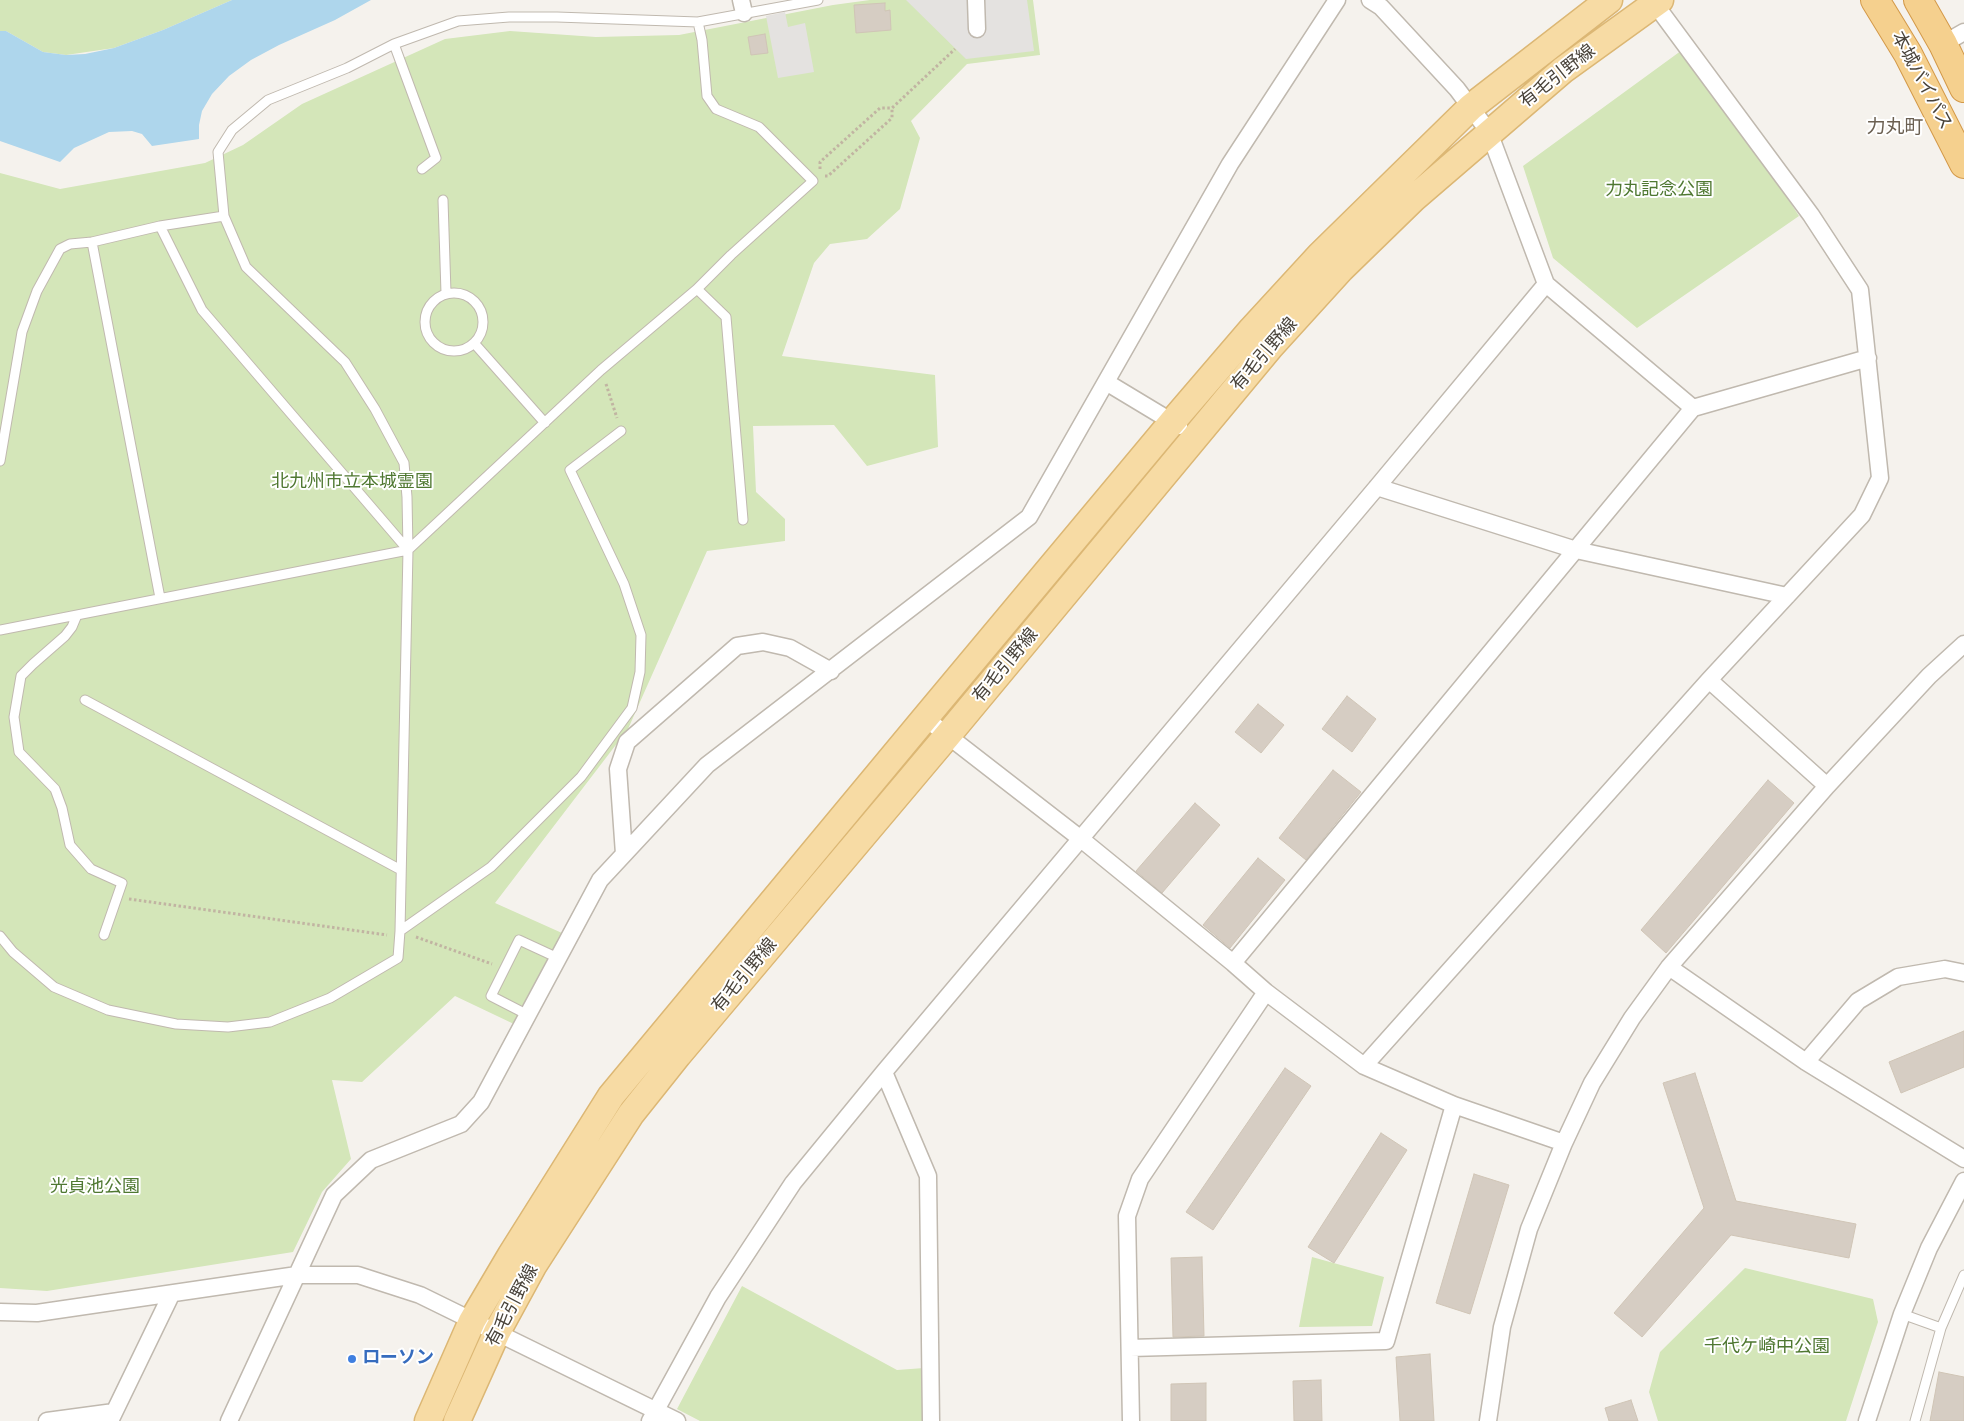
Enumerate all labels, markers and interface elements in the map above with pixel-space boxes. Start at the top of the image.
street label: 本城バイパス [1886,28,1956,134]
street label: 有毛引野線 [1516,41,1600,113]
district label: 力丸町 [1867,117,1923,139]
park label: 力丸記念公園 [1605,180,1713,202]
street label: 有毛引野線 [1227,314,1303,396]
park label: 北九州市立本城霊園 [271,472,433,494]
street label: 有毛引野線 [969,625,1043,707]
street label: 有毛引野線 [708,935,782,1017]
park label: 光貞池公園 [50,1177,140,1199]
street label: 有毛引野線 [482,1261,544,1351]
park label: 千代ケ崎中公園 [1704,1337,1830,1359]
place label: ローソン [362,1348,434,1370]
marker: ローソン [346,1353,358,1365]

